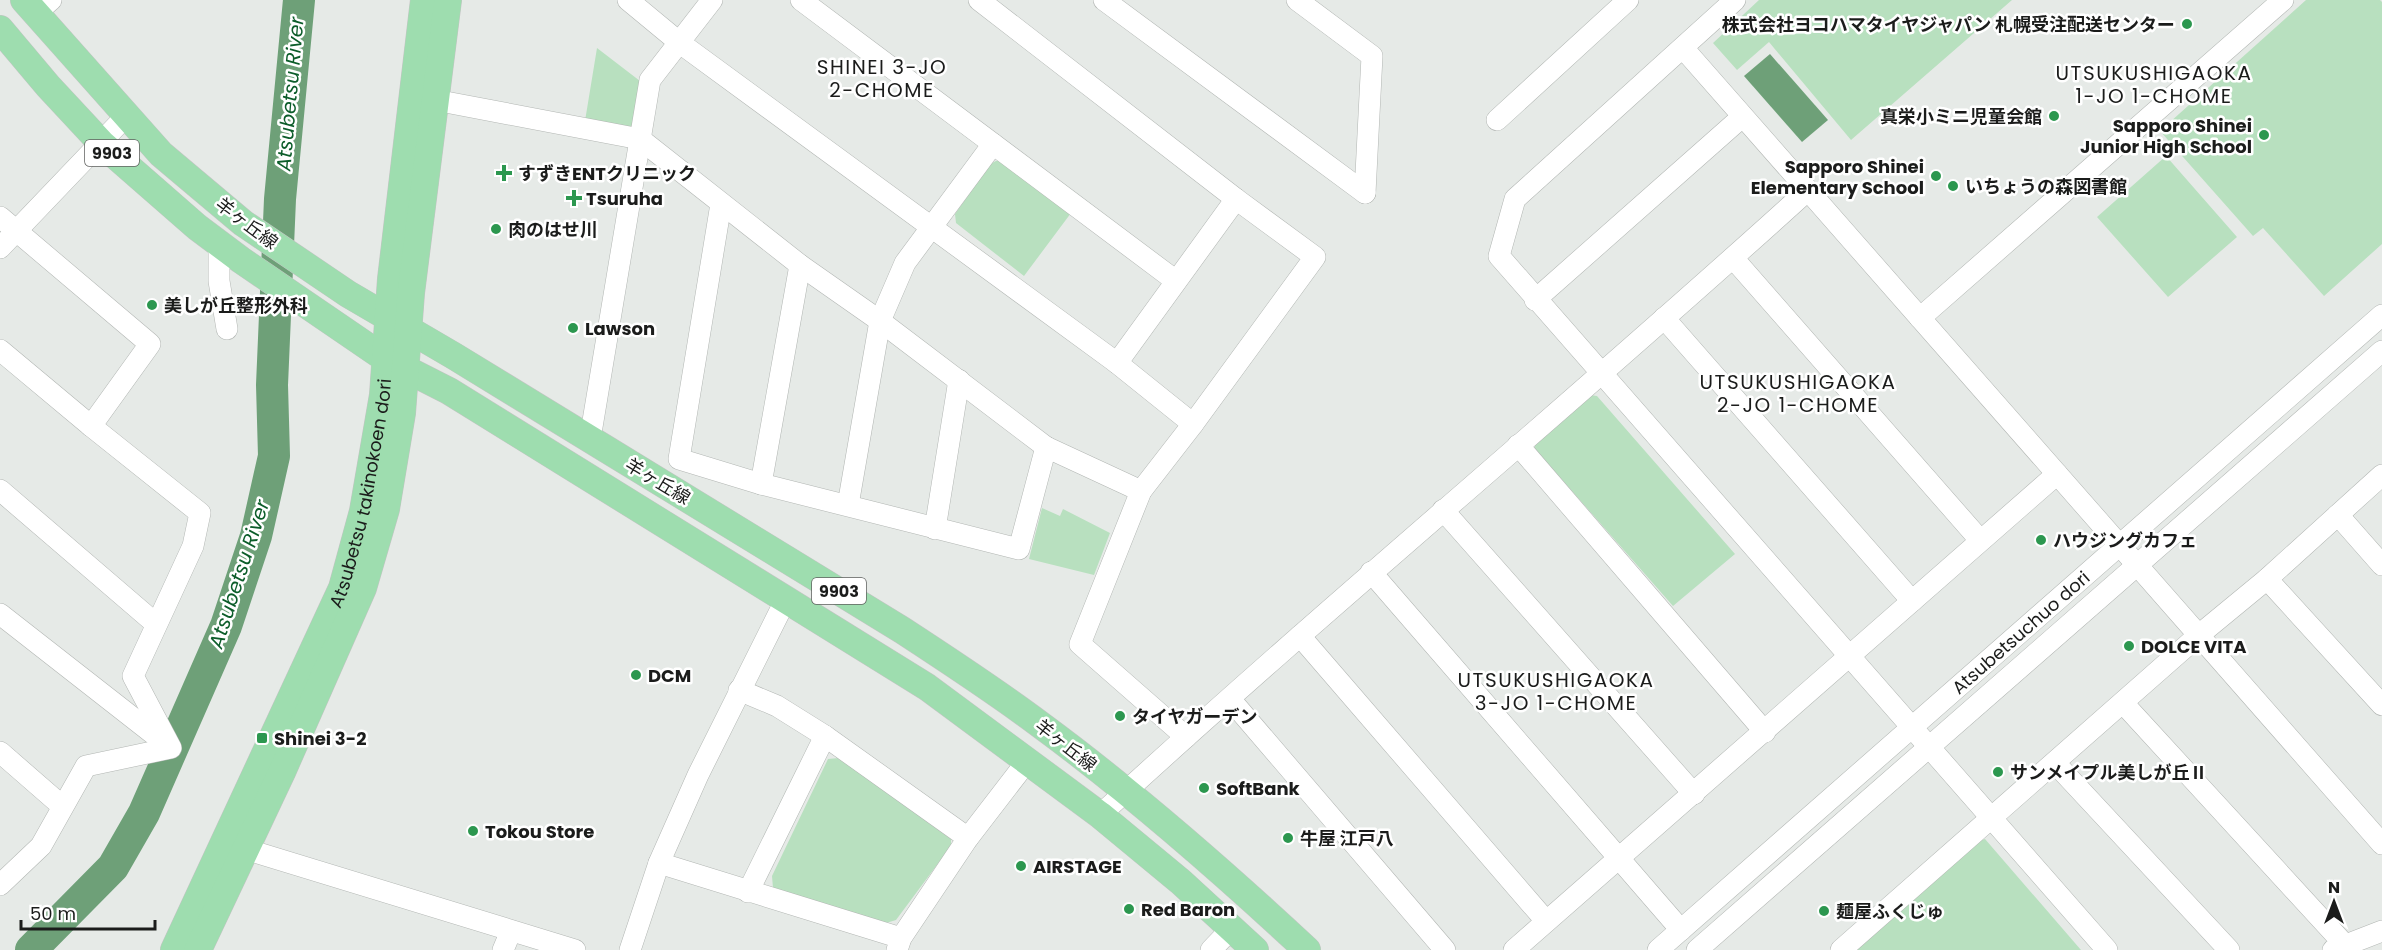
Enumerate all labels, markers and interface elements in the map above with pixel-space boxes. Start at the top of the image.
place label: 株式会社ヨコハマタイヤジャパン 札幌受注配送センター [1722,12,2175,37]
water label: Atsubetsu River [269,15,311,173]
marker: 株式会社ヨコハマタイヤジャパン 札幌受注配送センター [2180,17,2194,31]
district label: SHINEI 3-JO 2-CHOME [817,53,947,104]
district label: UTSUKUSHIGAOKA 1-JO 1-CHOME [2056,59,2252,110]
place label: 真栄小ミニ児童会館 [1880,104,2042,129]
marker: 真栄小ミニ児童会館 [2047,109,2061,123]
place label: Sapporo Shinei Junior High School [2080,113,2252,159]
marker: Sapporo Shinei Junior High School [2257,128,2271,142]
road number: 9903 [85,140,139,166]
place label: Sapporo Shinei Elementary School [1751,154,1924,200]
place label: すずきENTクリニック [518,161,696,186]
marker: すずきENTクリニック [495,164,513,182]
marker: Sapporo Shinei Elementary School [1929,169,1943,183]
place label: いちょうの森図書館 [1965,174,2127,199]
marker: いちょうの森図書館 [1946,179,1960,193]
place label: Tsuruha [586,186,663,211]
street label: 羊ヶ丘線 [211,191,283,255]
marker: Tsuruha [567,191,581,205]
place label: 肉のはせ川 [508,217,598,242]
marker: 肉のはせ川 [489,222,503,236]
place label: 美しが丘整形外科 [164,293,308,318]
marker: 美しが丘整形外科 [145,298,159,312]
place label: Lawson [585,316,655,341]
marker: Lawson [566,321,580,335]
district label: UTSUKUSHIGAOKA 2-JO 1-CHOME [1700,368,1896,419]
street label: Atsubetsu takinokoen dori [322,378,397,611]
street label: 羊ヶ丘線 [621,452,695,510]
water label: Atsubetsu River [201,496,276,653]
place label: ハウジングカフェ [2053,528,2197,553]
marker: ハウジングカフェ [2034,533,2048,547]
street label: Atsubetsuchuo dori [1946,565,2095,699]
road number: 9903 [812,578,866,604]
place label: DOLCE VITA [2141,634,2246,659]
marker: DOLCE VITA [2122,639,2136,653]
place label: DCM [648,663,691,688]
district label: UTSUKUSHIGAOKA 3-JO 1-CHOME [1458,666,1654,717]
marker: DCM [629,668,643,682]
place label: タイヤガーデン [1132,704,1257,729]
marker: タイヤガーデン [1113,709,1127,723]
street label: 羊ヶ丘線 [1030,713,1102,777]
place label: Shinei 3-2 [274,726,366,751]
marker: Shinei 3-2 [255,731,269,745]
place label: サンメイプル美しが丘Ⅱ [2010,760,2207,785]
marker: サンメイプル美しが丘Ⅱ [1991,765,2005,779]
place label: SoftBank [1216,776,1301,801]
marker: SoftBank [1197,781,1211,795]
place label: Tokou Store [485,819,594,844]
marker: Tokou Store [466,824,480,838]
place label: 牛屋 江戸八 [1300,826,1394,851]
marker: 牛屋 江戸八 [1281,831,1295,845]
place label: AIRSTAGE [1033,854,1122,879]
marker: AIRSTAGE [1014,859,1028,873]
north arrow [2304,872,2364,932]
text: N [2328,876,2340,899]
scale bar [21,893,154,931]
place label: Red Baron [1141,897,1235,922]
place label: 麺屋ふくじゅ [1836,899,1944,924]
text: 50 m [30,901,76,926]
marker: Red Baron [1122,902,1136,916]
marker: 麺屋ふくじゅ [1817,904,1831,918]

